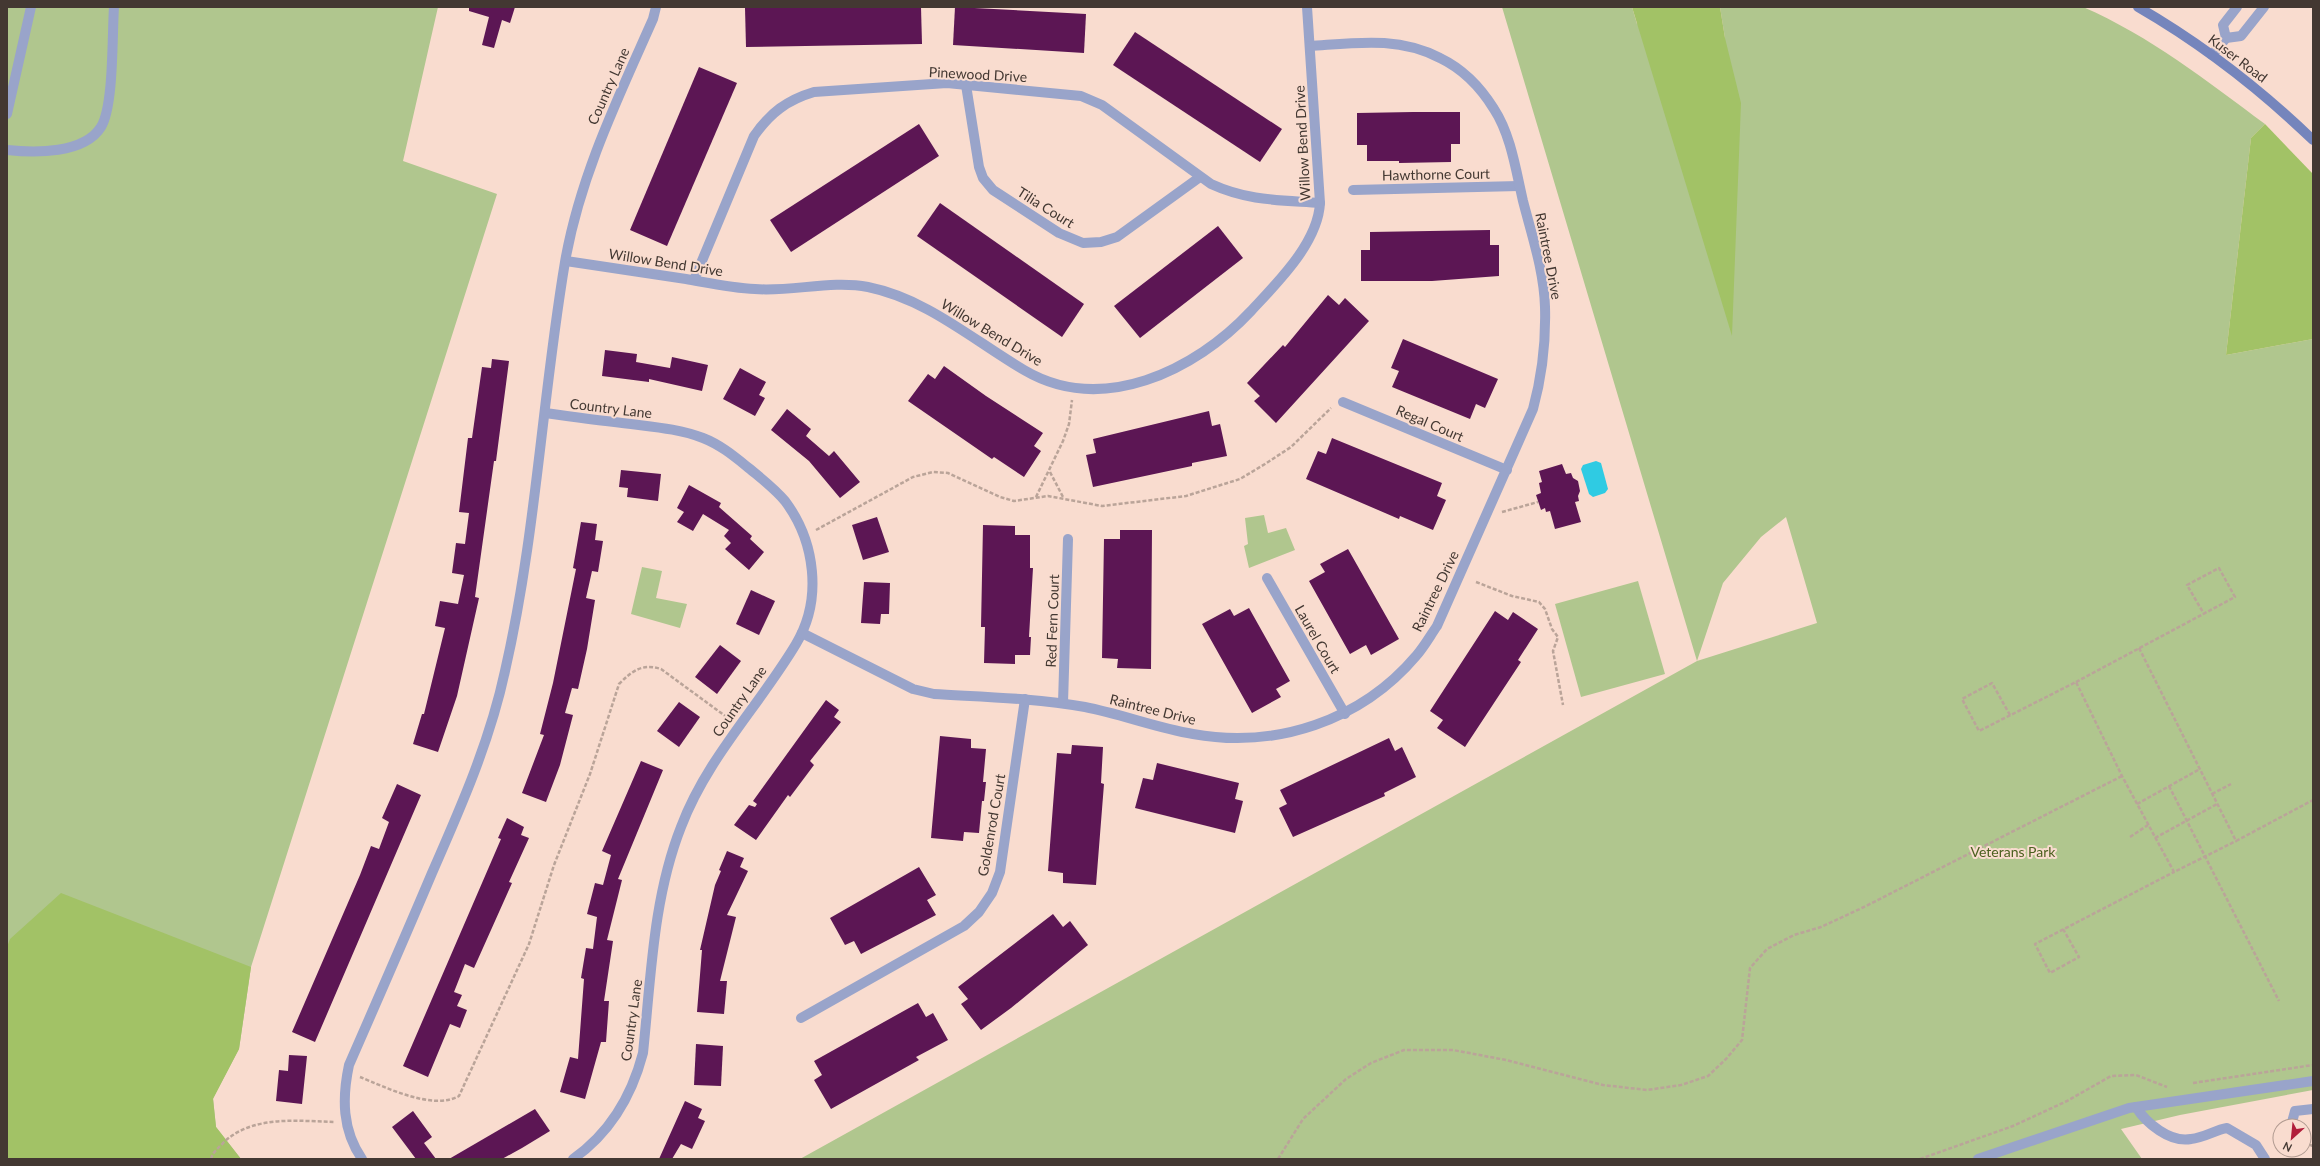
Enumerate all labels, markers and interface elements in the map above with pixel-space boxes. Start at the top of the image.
street label: Kuser Road [2205,30,2271,86]
street label: Country Lane [583,45,633,127]
street label: Pinewood Drive [928,63,1028,85]
street label: Willow Bend Drive [1290,85,1314,201]
street label: Hawthorne Court [1382,165,1490,183]
street label: Tilia Court [1014,183,1078,231]
street label: Raintree Drive [1532,211,1566,301]
street label: Willow Bend Drive [608,245,724,279]
street label: Willow Bend Drive [938,295,1046,369]
street label: Country Lane [569,395,653,421]
street label: Regal Court [1394,401,1466,445]
street label: Raintree Drive [1408,548,1462,634]
street label: Red Fern Court [1042,574,1062,668]
street label: Laurel Court [1292,602,1344,676]
street label: Country Lane [708,662,770,740]
street label: Raintree Drive [1108,690,1198,728]
street label: Goldenrod Court [974,772,1008,878]
park label: Veterans Park [1971,843,2056,860]
street label: Country Lane [617,978,645,1062]
north arrow [2272,1118,2312,1158]
text: N [2281,1140,2294,1155]

